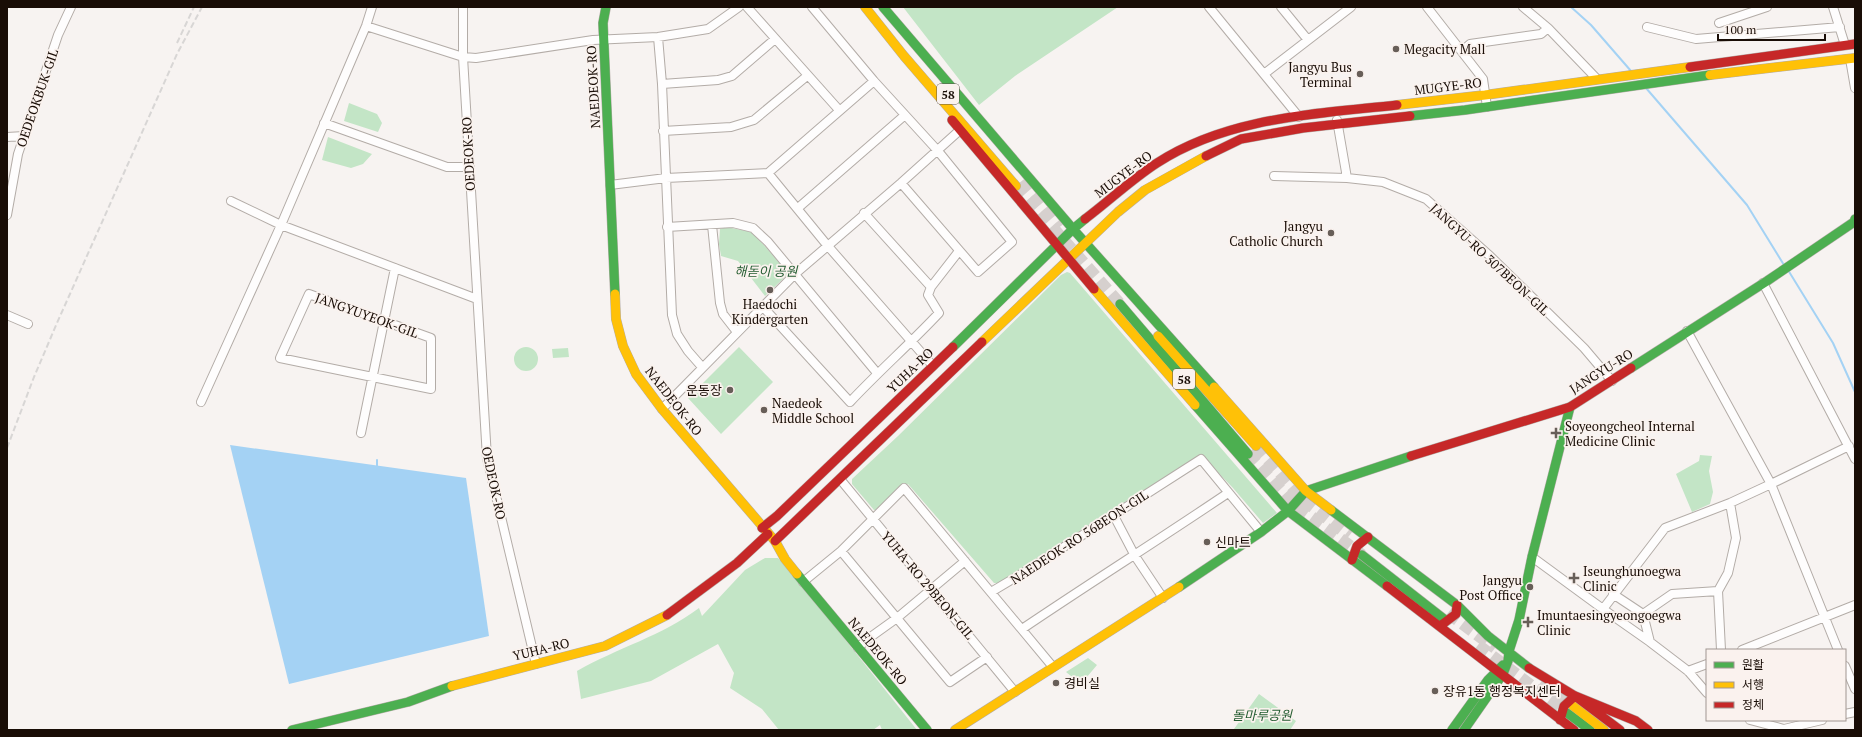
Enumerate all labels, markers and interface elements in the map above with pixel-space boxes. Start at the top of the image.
scale bar [1718,16,1825,42]
text: 100 m [1724,22,1757,37]
place label: Megacity Mall [1404,40,1485,58]
marker: Megacity Mall [1391,44,1401,54]
street label: NAEDEOK-RO [582,45,604,129]
street label: OEDEOKBUK-GIL [12,47,62,149]
place label: Jangyu Bus Terminal [1288,58,1352,91]
marker: Jangyu Bus Terminal [1355,69,1365,79]
street label: MUGYE-RO [1413,73,1483,99]
road number: 58 [937,84,959,104]
street label: OEDEOK-RO [457,116,479,192]
street label: MUGYE-RO [1090,146,1156,202]
street label: JANGYU-RO 307BEON-GIL [1427,199,1553,319]
place label: Jangyu Catholic Church [1229,217,1324,250]
marker: Jangyu Catholic Church [1326,228,1336,238]
park label: 해돋이 공원 [735,262,799,280]
marker: Haedochi Kindergarten [765,285,775,295]
street label: JANGYUYEOK-GIL [313,288,421,342]
place label: Haedochi Kindergarten [732,295,808,328]
street label: YUHA-RO [883,343,937,397]
street label: JANGYU-RO [1566,344,1636,398]
street label: NAEDEOK-RO [641,363,707,439]
road number: 58 [1173,369,1195,389]
place label: 운동장 [686,381,722,399]
marker: 운동장 [725,385,735,395]
place label: Naedeok Middle School [772,394,854,427]
marker: Naedeok Middle School [759,405,769,415]
place label: Soyeongcheol Internal Medicine Clinic [1565,417,1695,450]
marker: Soyeongcheol Internal Medicine Clinic [1550,427,1562,439]
street label: OEDEOK-RO [477,445,511,521]
street label: NAEDEOK-RO 56BEON-GIL [1007,486,1151,588]
street label: YUHA-RO 29BEON-GIL [877,527,979,643]
place label: 신마트 [1215,533,1251,551]
marker: 신마트 [1202,537,1212,547]
place label: Iseunghunoegwa Clinic [1583,562,1682,595]
place label: Jangyu Post Office [1460,571,1523,604]
marker: Iseunghunoegwa Clinic [1568,572,1580,584]
marker: Jangyu Post Office [1525,582,1535,592]
place label: Imuntaesingyeongoegwa Clinic [1537,606,1682,639]
street label: NAEDEOK-RO [844,613,912,689]
marker: Imuntaesingyeongoegwa Clinic [1522,616,1534,628]
street label: YUHA-RO [511,633,571,665]
legend [1706,649,1846,721]
text: 원활 [1742,657,1764,672]
place label: 경비실 [1064,674,1100,692]
text: 서행 [1742,677,1764,692]
marker: 경비실 [1051,678,1061,688]
place label: 장유1동 행정복지센터 [1443,682,1561,700]
marker: 장유1동 행정복지센터 [1430,686,1440,696]
text: 정체 [1742,697,1764,712]
park label: 돌마루공원 [1232,706,1293,724]

